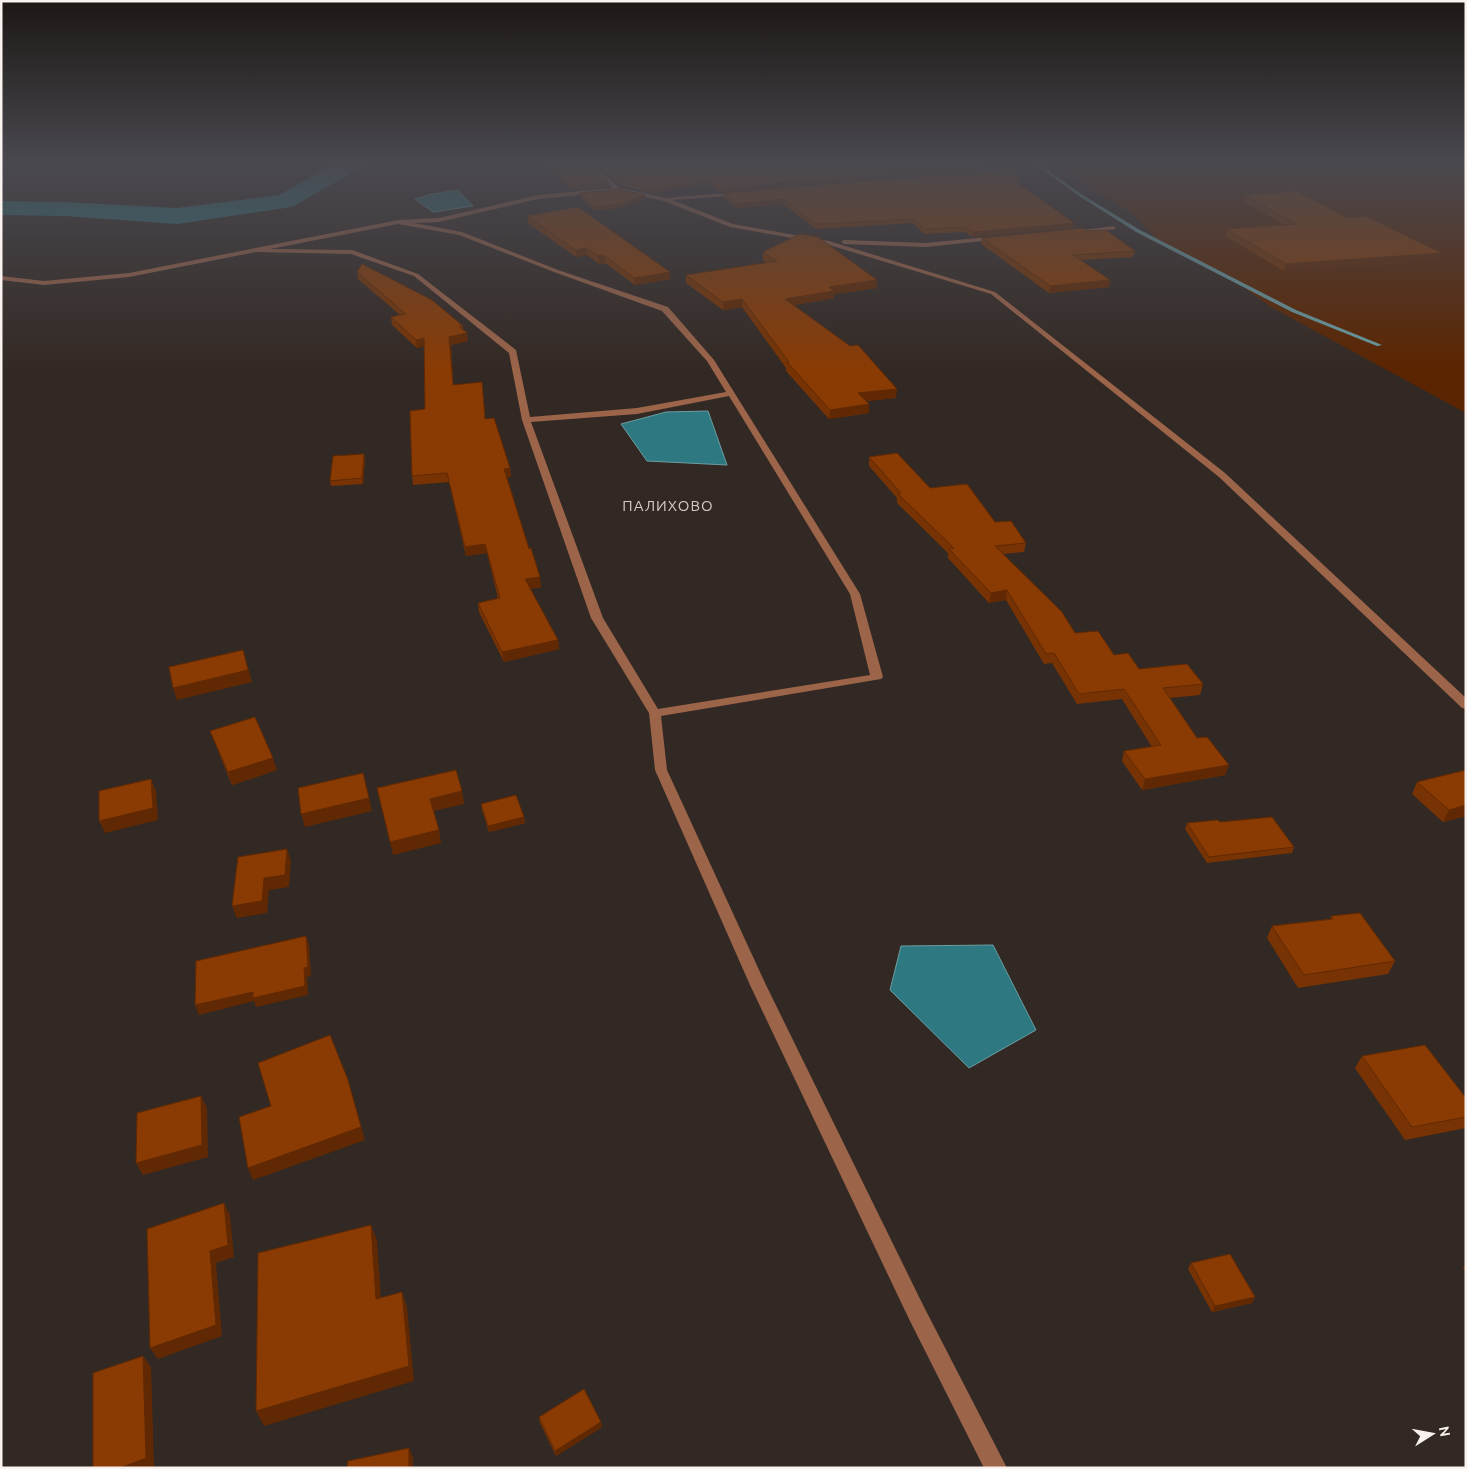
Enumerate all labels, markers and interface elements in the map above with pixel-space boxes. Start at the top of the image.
district label: ПАЛИХОВО [622,497,714,514]
north arrow [1407,1409,1457,1459]
text: N [1436,1425,1454,1438]

